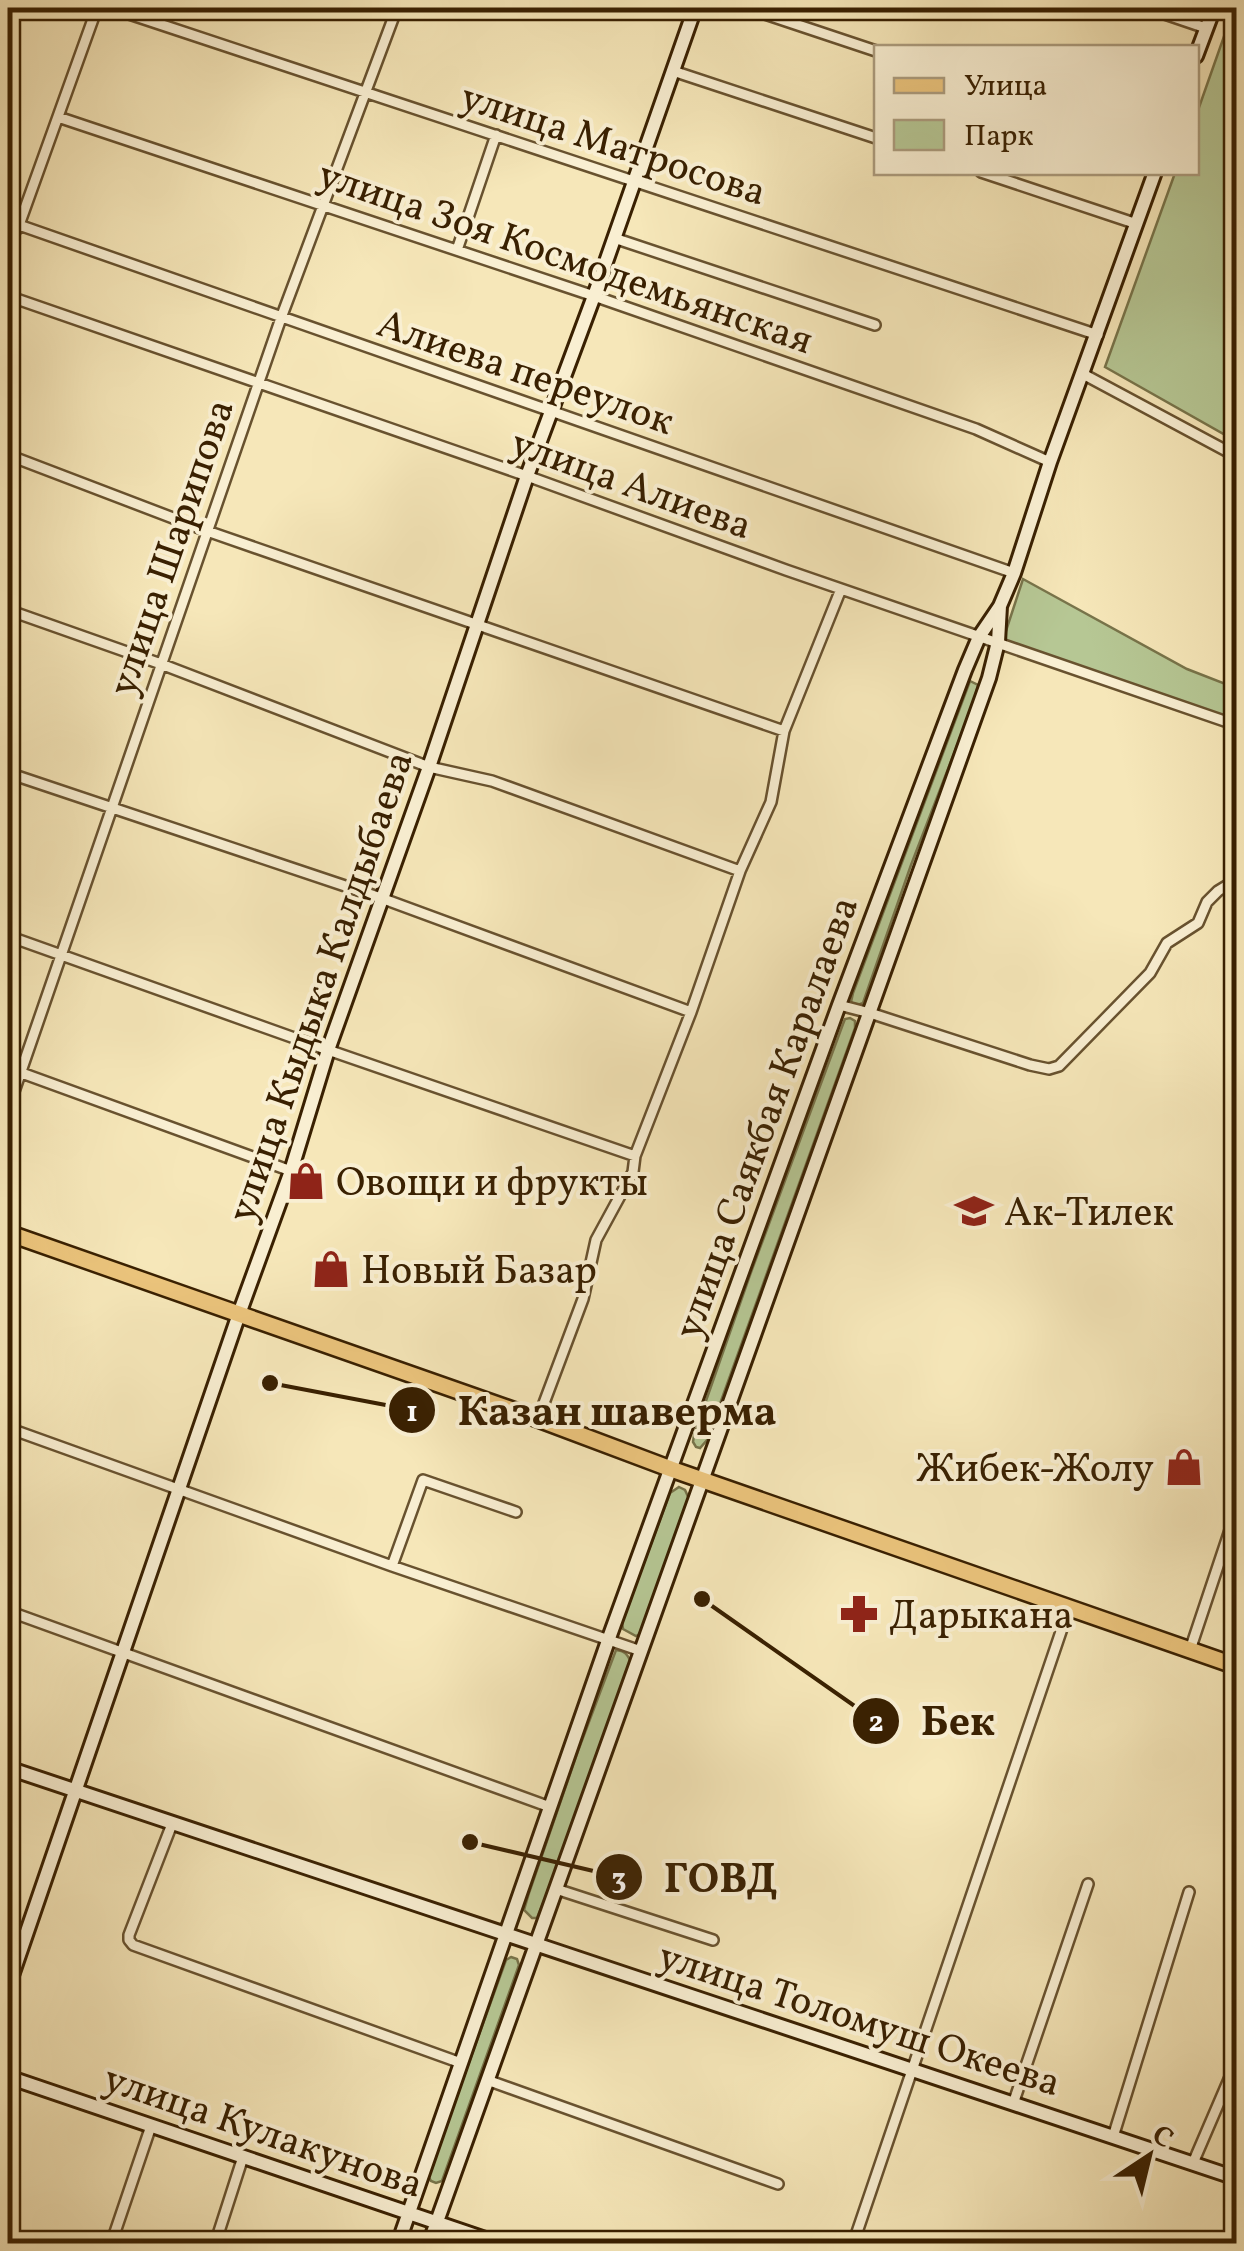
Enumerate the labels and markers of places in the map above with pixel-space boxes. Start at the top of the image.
place label: Овощи и фрукты [336,1157,648,1213]
shop icon: Овощи и фрукты [285,1160,327,1202]
place label: Ак-Тилек [1004,1187,1174,1243]
school or university icon: Ак-Тилек [953,1190,995,1232]
place label: Новый Базар [361,1245,597,1301]
shop icon: Новый Базар [310,1248,352,1290]
callout: Казан шаверма [387,1374,796,1446]
place label: Жибек-Жолу [916,1443,1154,1499]
shop icon: Жибек-Жолу [1163,1446,1205,1488]
place label: Дарыкана [889,1590,1073,1646]
pharmacy icon: Дарыкана [838,1593,880,1635]
callout: Бек [851,1685,1015,1757]
callout: ГОВД [594,1841,798,1913]

